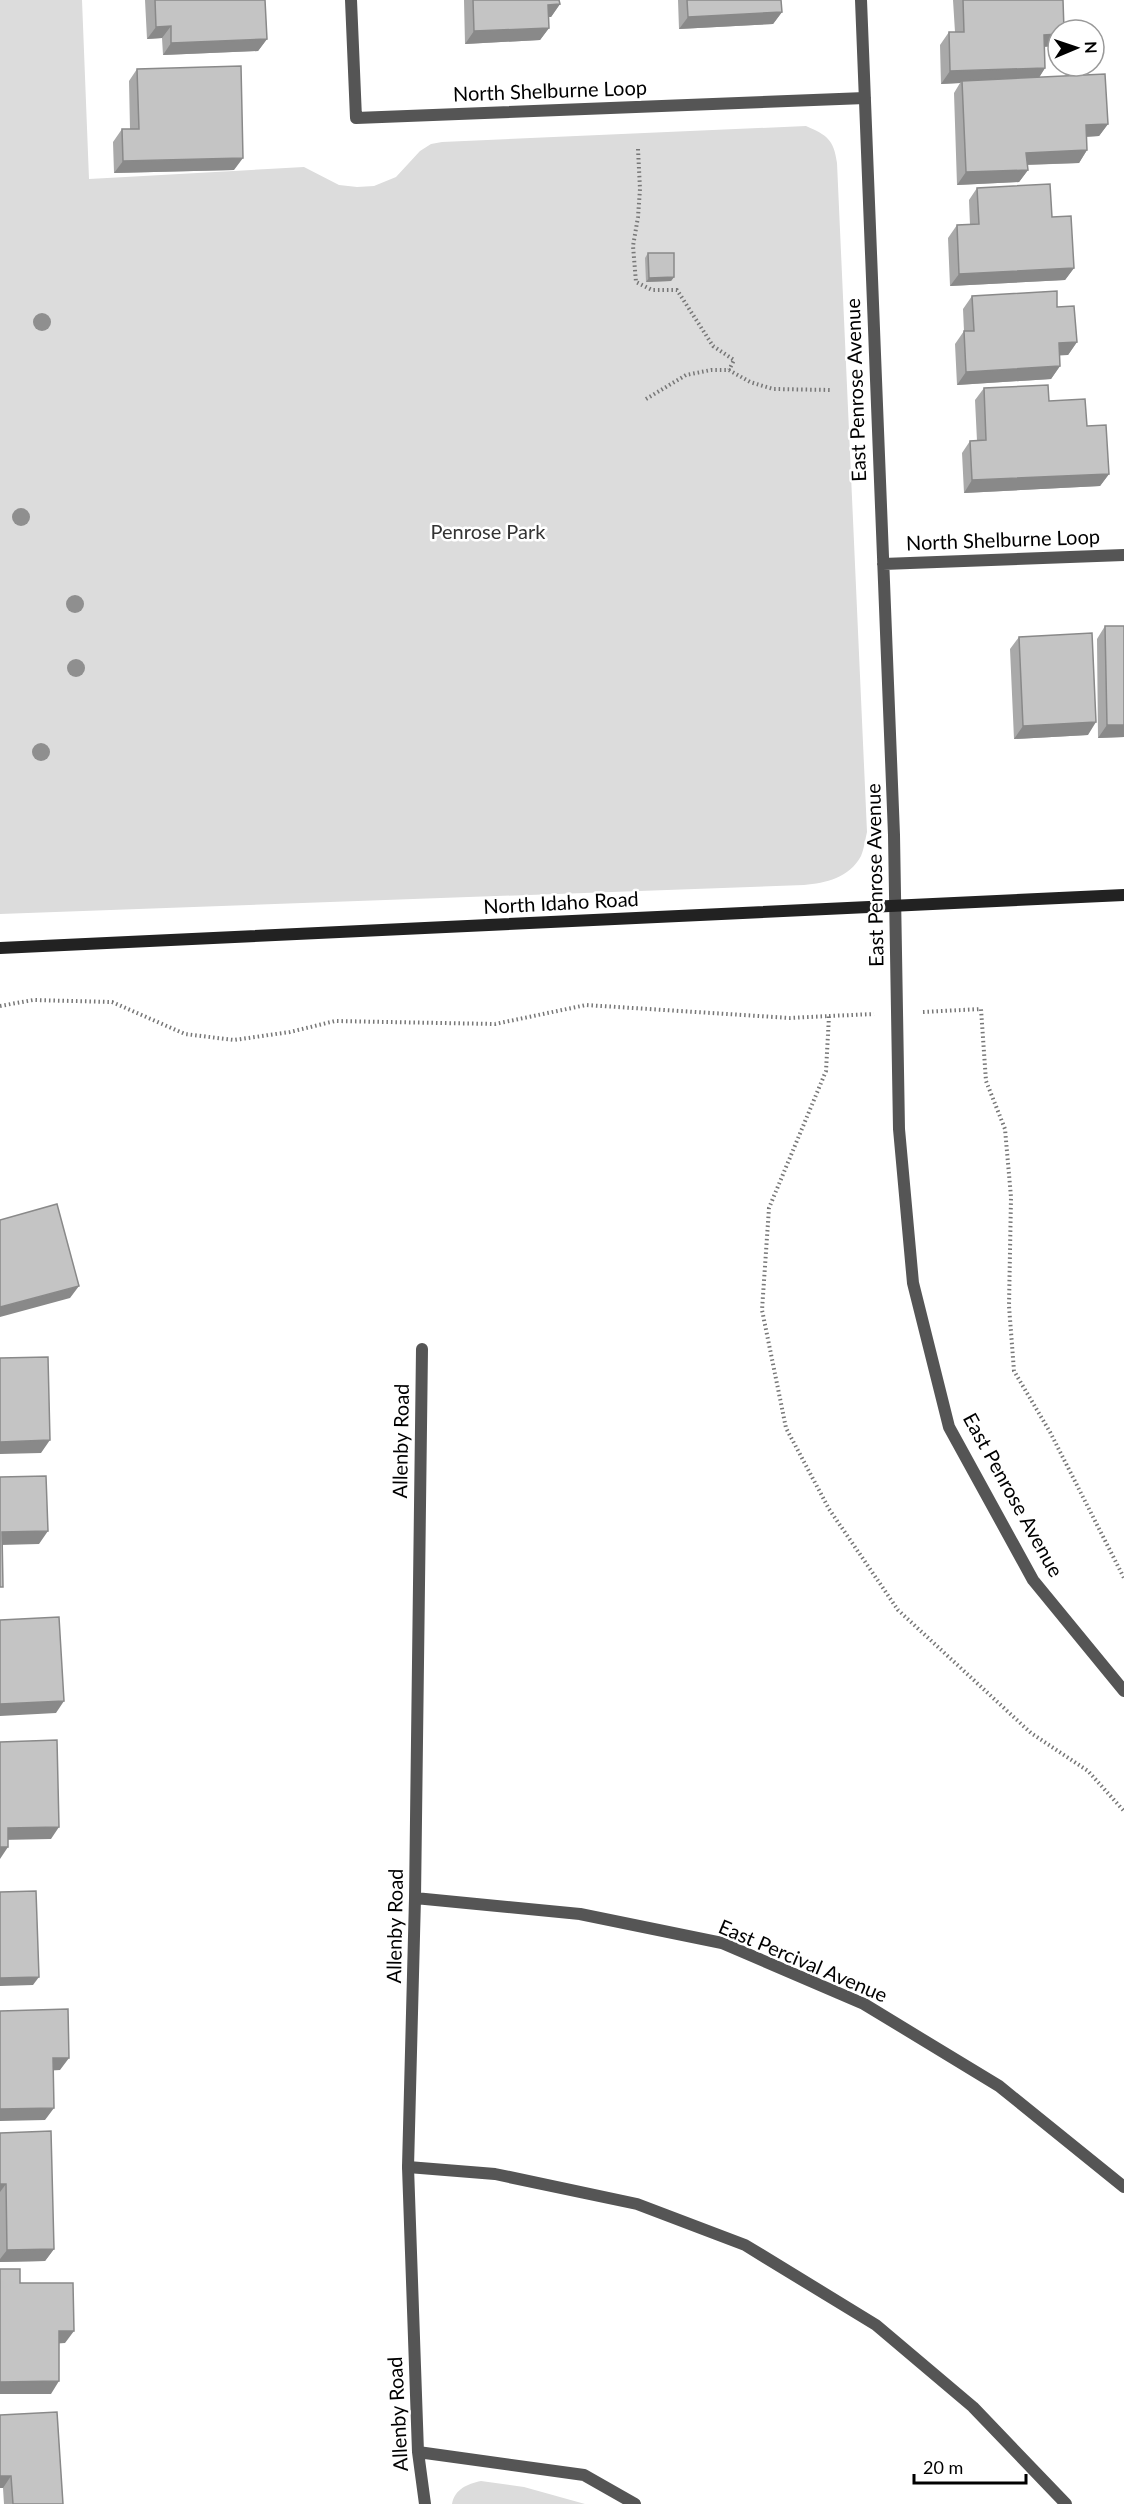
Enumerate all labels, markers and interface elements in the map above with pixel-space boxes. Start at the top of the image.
north arrow [1046,18,1106,78]
text: N [1082,41,1101,54]
street label: North Shelburne Loop [453,75,647,105]
street label: East Penrose Avenue [840,298,870,482]
park label: Penrose Park [431,519,546,543]
street label: North Shelburne Loop [906,524,1100,554]
street label: East Penrose Avenue [860,783,888,967]
street label: North Idaho Road [483,886,639,918]
street label: Allenby Road [387,1383,413,1499]
street label: East Penrose Avenue [959,1408,1069,1581]
street label: Allenby Road [381,1868,407,1984]
street label: East Percival Avenue [715,1914,891,2006]
street label: Allenby Road [382,2356,412,2472]
scale bar [914,2447,1026,2485]
text: 20 m [923,2456,963,2478]

